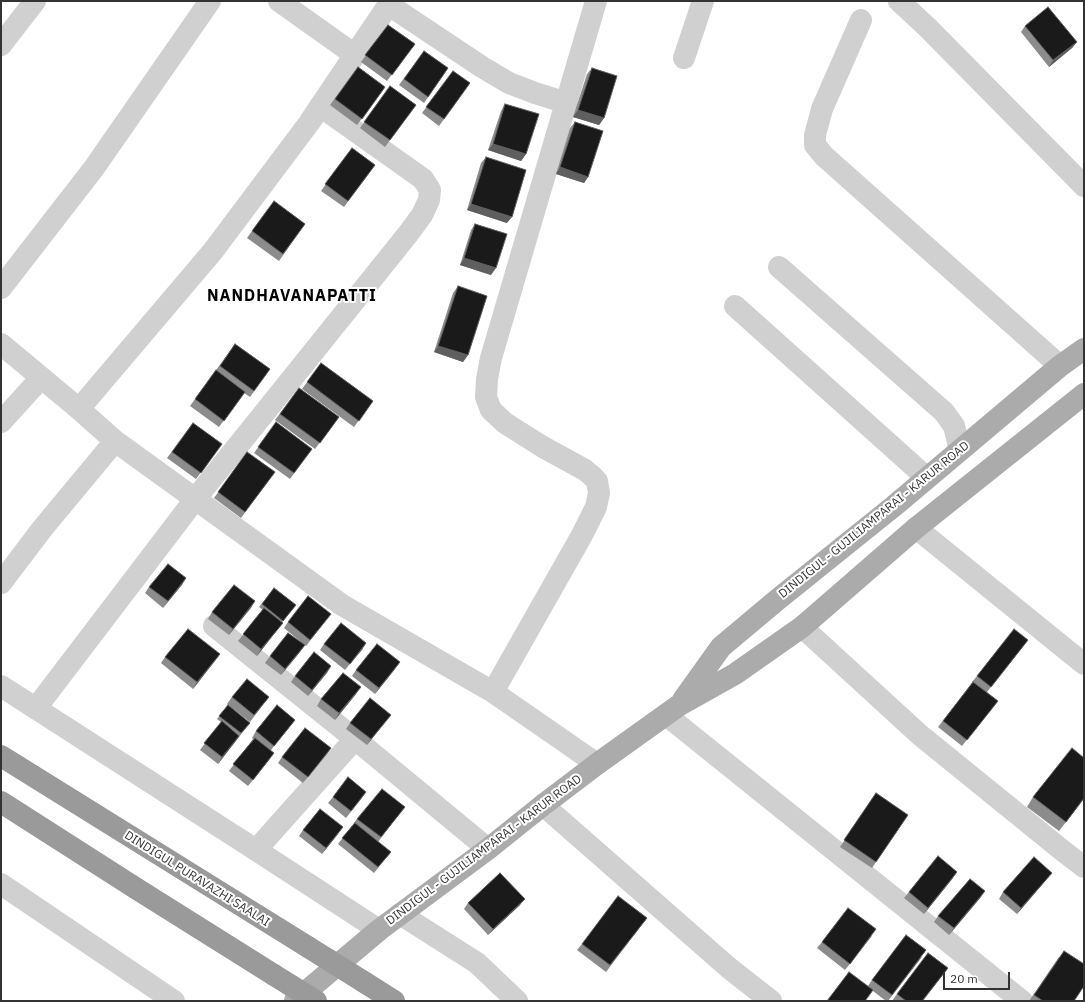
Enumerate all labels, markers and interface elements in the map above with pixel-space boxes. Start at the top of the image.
district label: NANDHAVANAPATTI [207,286,377,306]
street label: DINDIGUL - GUJILIAMPARAI - KARUR ROAD [776,439,972,601]
street label: DINDIGUL - GUJILIAMPARAI - KARUR ROAD [384,772,584,928]
street label: DINDIGUL PURAVAZHI SAALAI [122,828,272,930]
scale bar [945,964,1012,990]
text: 20 m [950,971,978,986]

